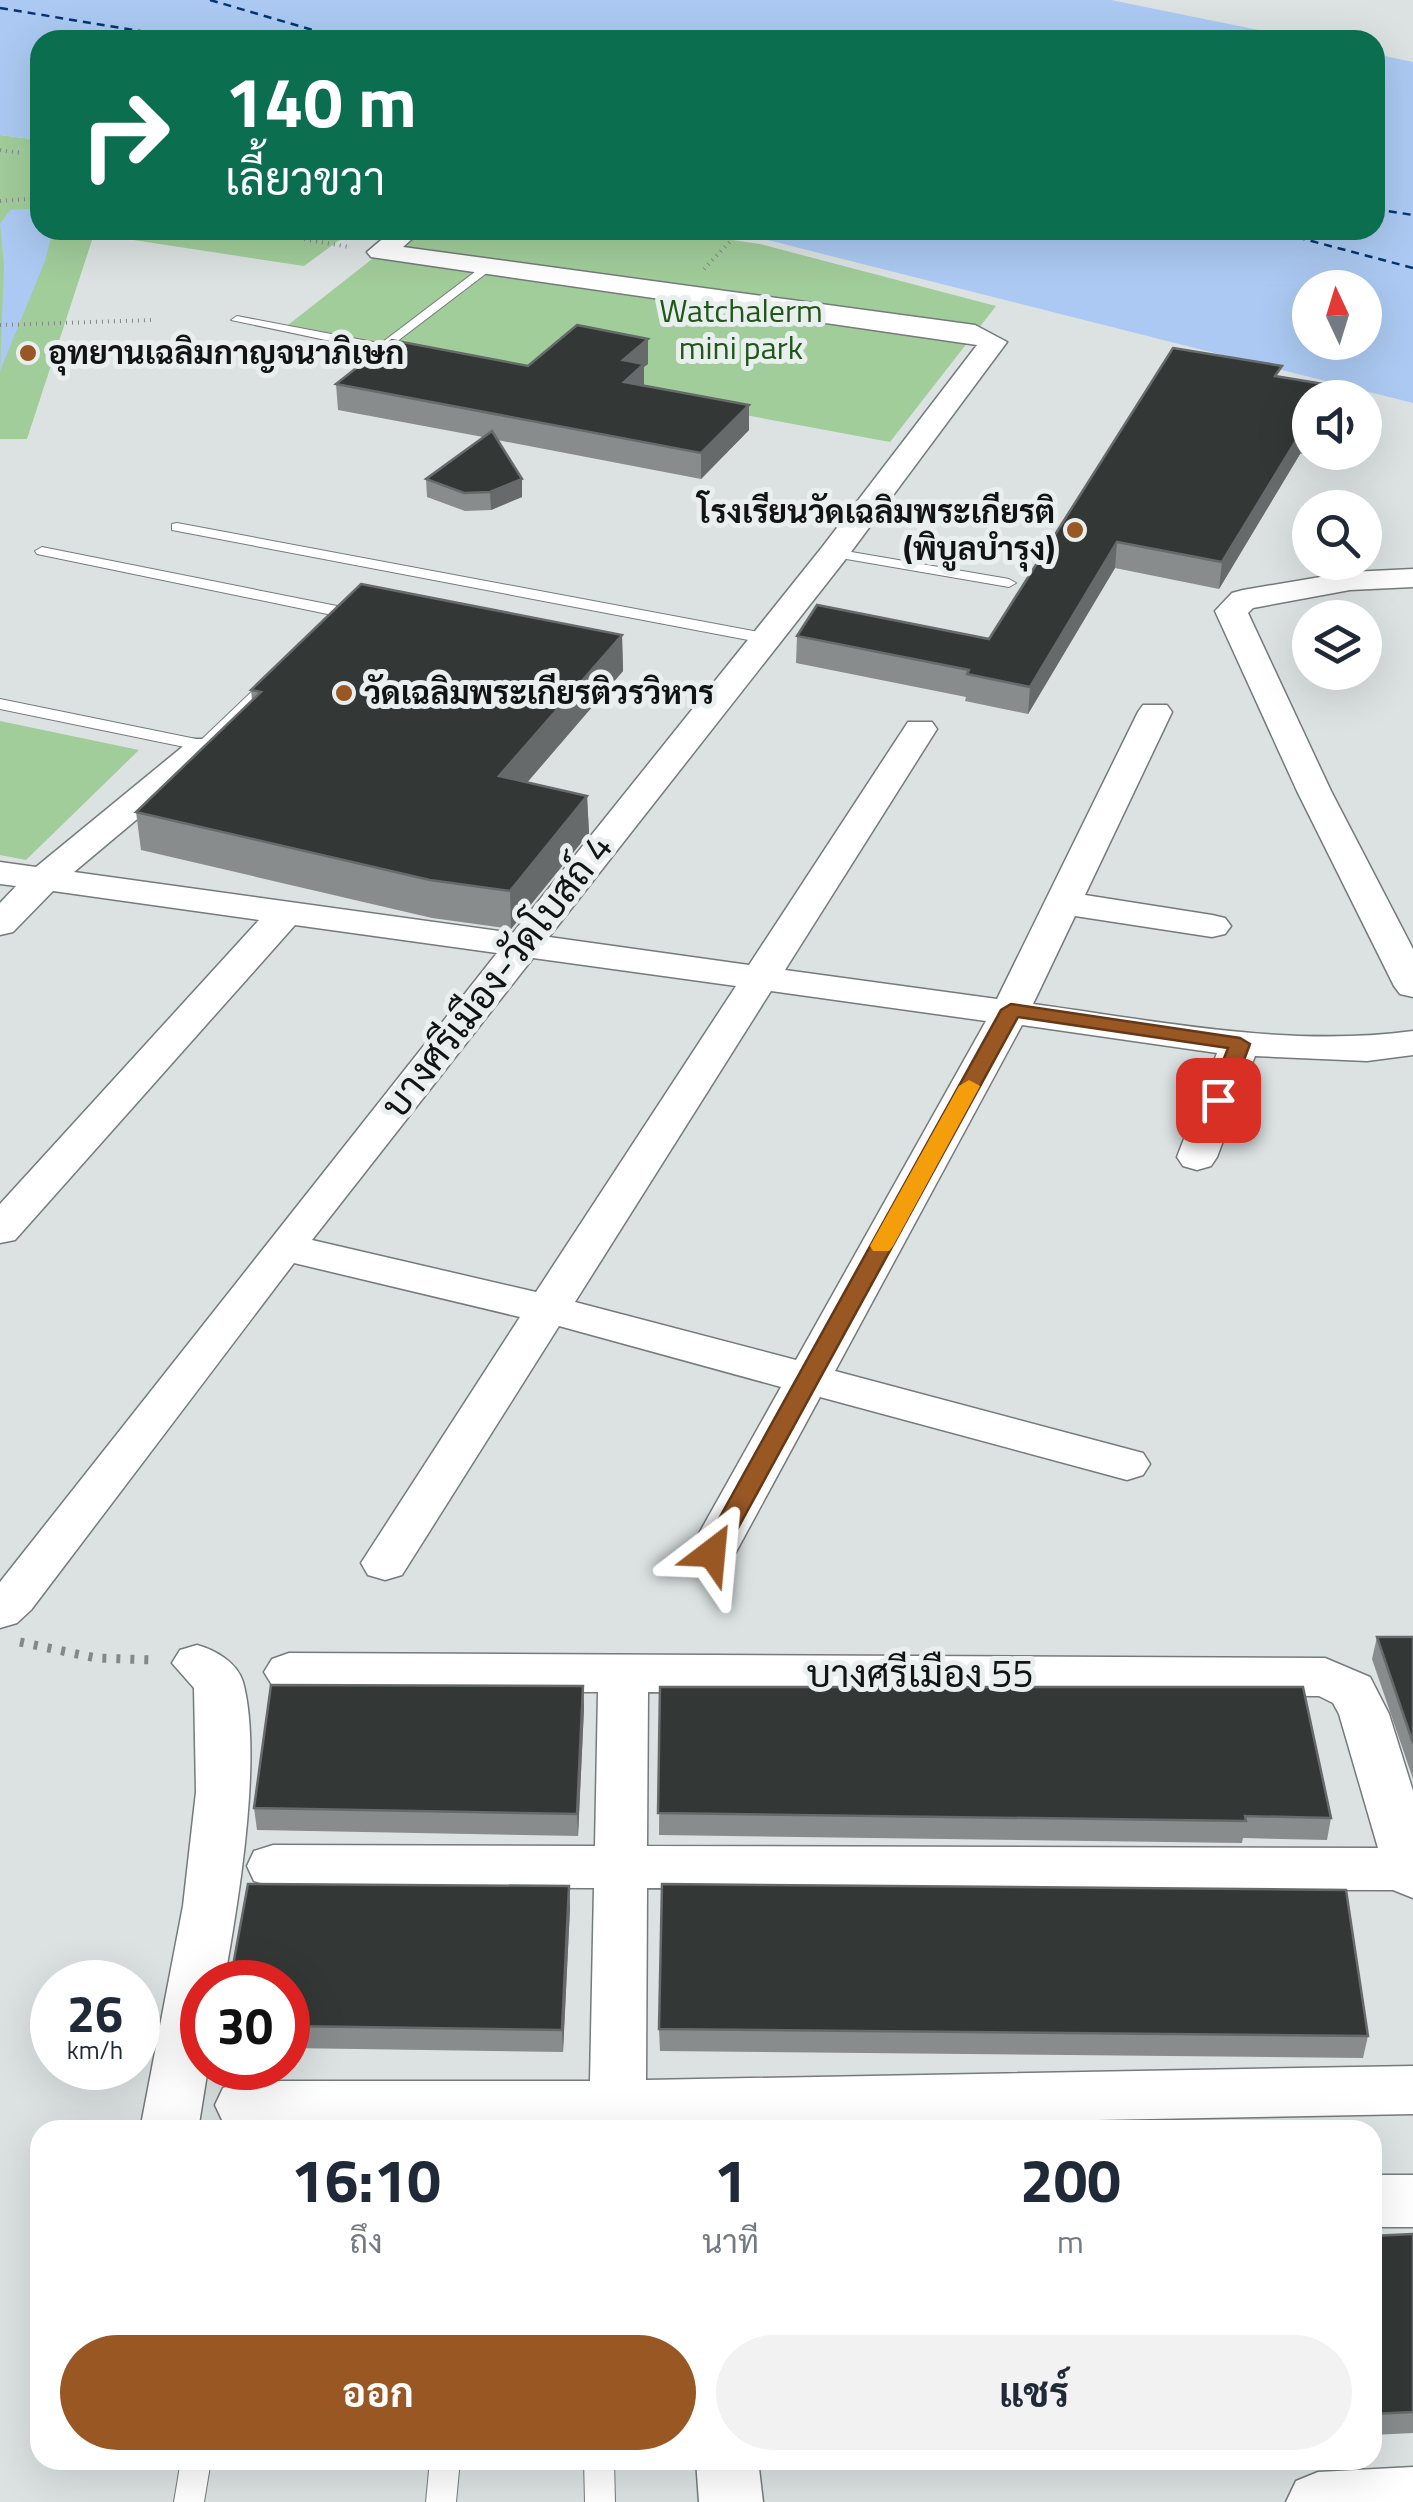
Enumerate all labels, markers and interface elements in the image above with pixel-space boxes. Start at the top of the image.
text: 140 m [225,48,417,154]
icon: right [60,70,190,200]
text: เลี้ยวขวา [225,144,385,212]
north arrow [1292,270,1382,360]
map controls [1292,270,1382,690]
park label: Watchalerm mini park [659,286,823,371]
place label: อุทยานเฉลิมกาญจนาภิเษก [48,328,404,376]
marker: อุทยานเฉลิมกาญจนาภิเษก [17,342,39,364]
button: sound [1292,380,1382,470]
place label: โรงเรียนวัดเฉลิมพระเกียรติ (พิบูลบำรุง) [696,487,1055,572]
button: search [1292,490,1382,580]
marker: โรงเรียนวัดเฉลิมพระเกียรติ (พิบูลบำรุง) [1064,519,1086,541]
button: layers [1292,600,1382,690]
place label: วัดเฉลิมพระเกียรติวรวิหาร [364,668,714,716]
marker: วัดเฉลิมพระเกียรติวรวิหาร [333,682,355,704]
street label: บางศรีเมือง-วัดโบสถ์ 4 [366,821,626,1130]
pin [1176,1058,1261,1143]
icon: arrive [1191,1073,1246,1128]
position arrow [660,1501,764,1605]
street label: บางศรีเมือง 55 [806,1644,1034,1702]
speed limit sign: 30 [180,1960,310,2090]
text: 26 [67,1975,123,2051]
text: km/h [67,2031,123,2069]
text: 16:10 [291,2134,441,2225]
text: 1 [714,2134,747,2225]
text: 200 [1020,2134,1121,2225]
text: ถึง [349,2217,383,2265]
text: นาที [702,2217,759,2265]
text: m [1057,2217,1084,2265]
button: ออก [60,2335,696,2450]
button: แชร์ [716,2335,1352,2450]

